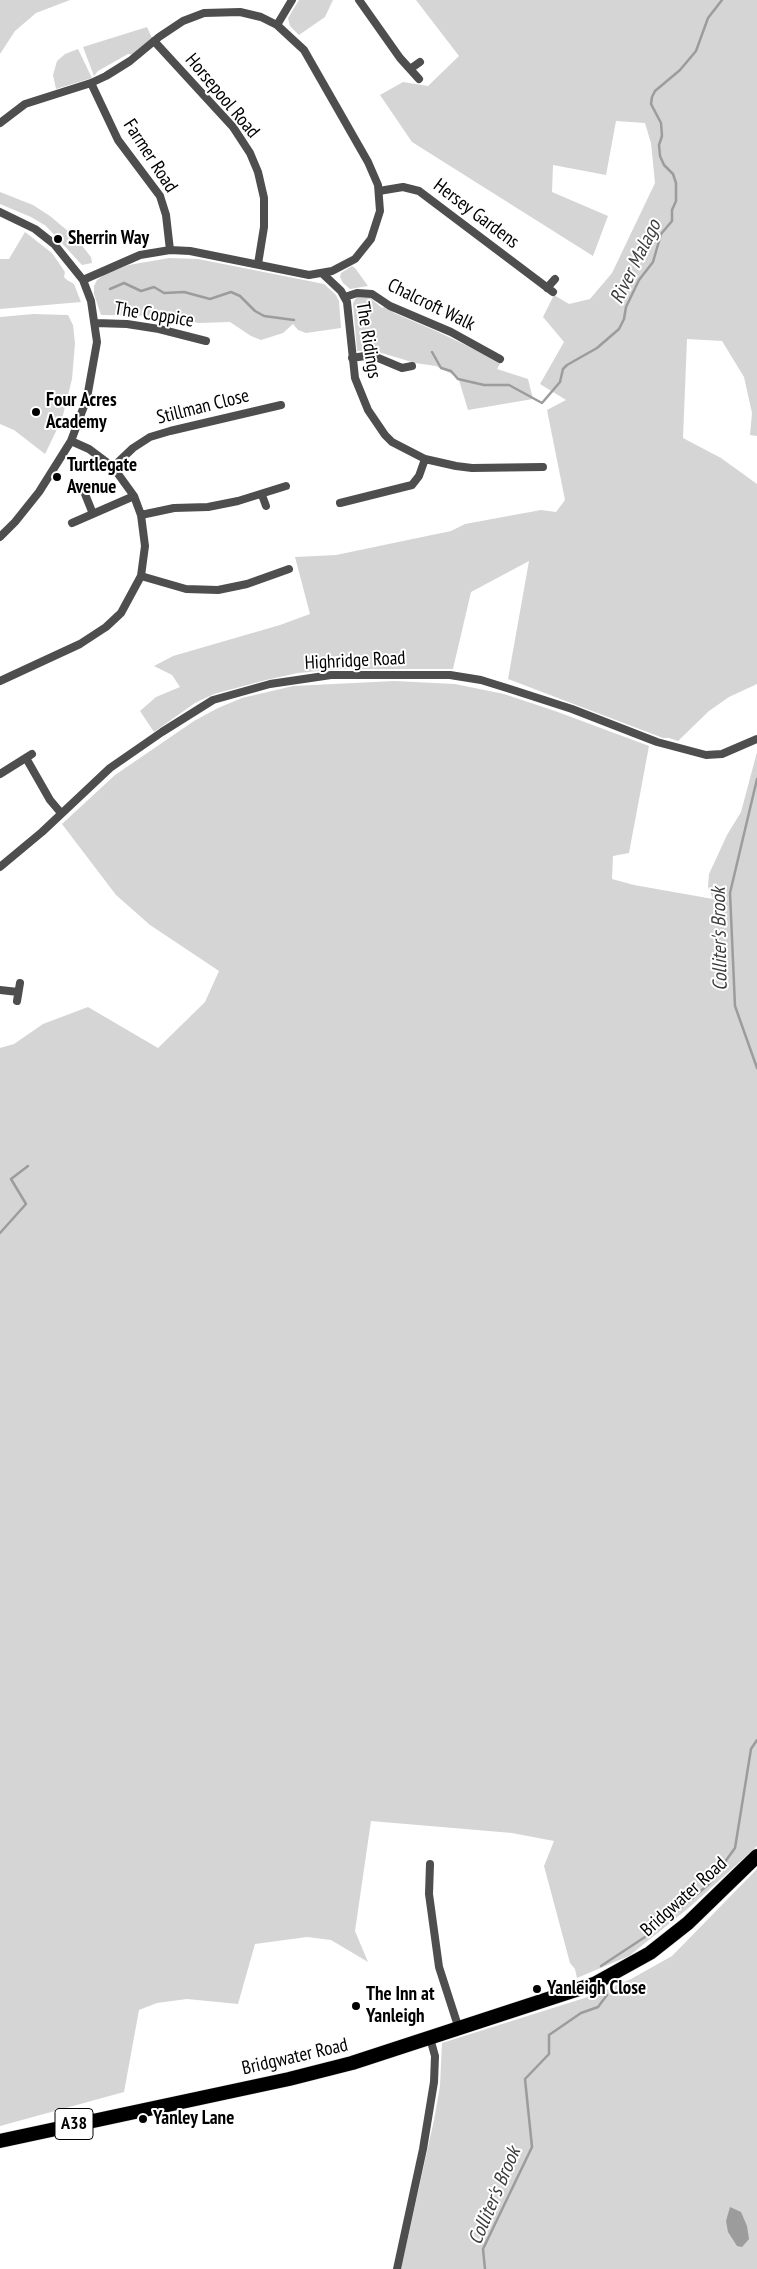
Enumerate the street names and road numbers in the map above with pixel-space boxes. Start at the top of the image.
street label: Horsepool Road [180,49,264,143]
street label: Farmer Road [118,115,182,197]
street label: Hersey Gardens [429,174,523,254]
street label: Chalcroft Walk [384,274,478,336]
street label: The Coppice [113,297,195,333]
street label: The Ridings [351,300,385,380]
street label: Stillman Close [155,385,251,429]
street label: Highridge Road [304,647,406,675]
street label: Bridgwater Road [636,1852,732,1942]
street label: Bridgwater Road [240,2034,350,2080]
road number: A38 [55,2108,93,2140]

